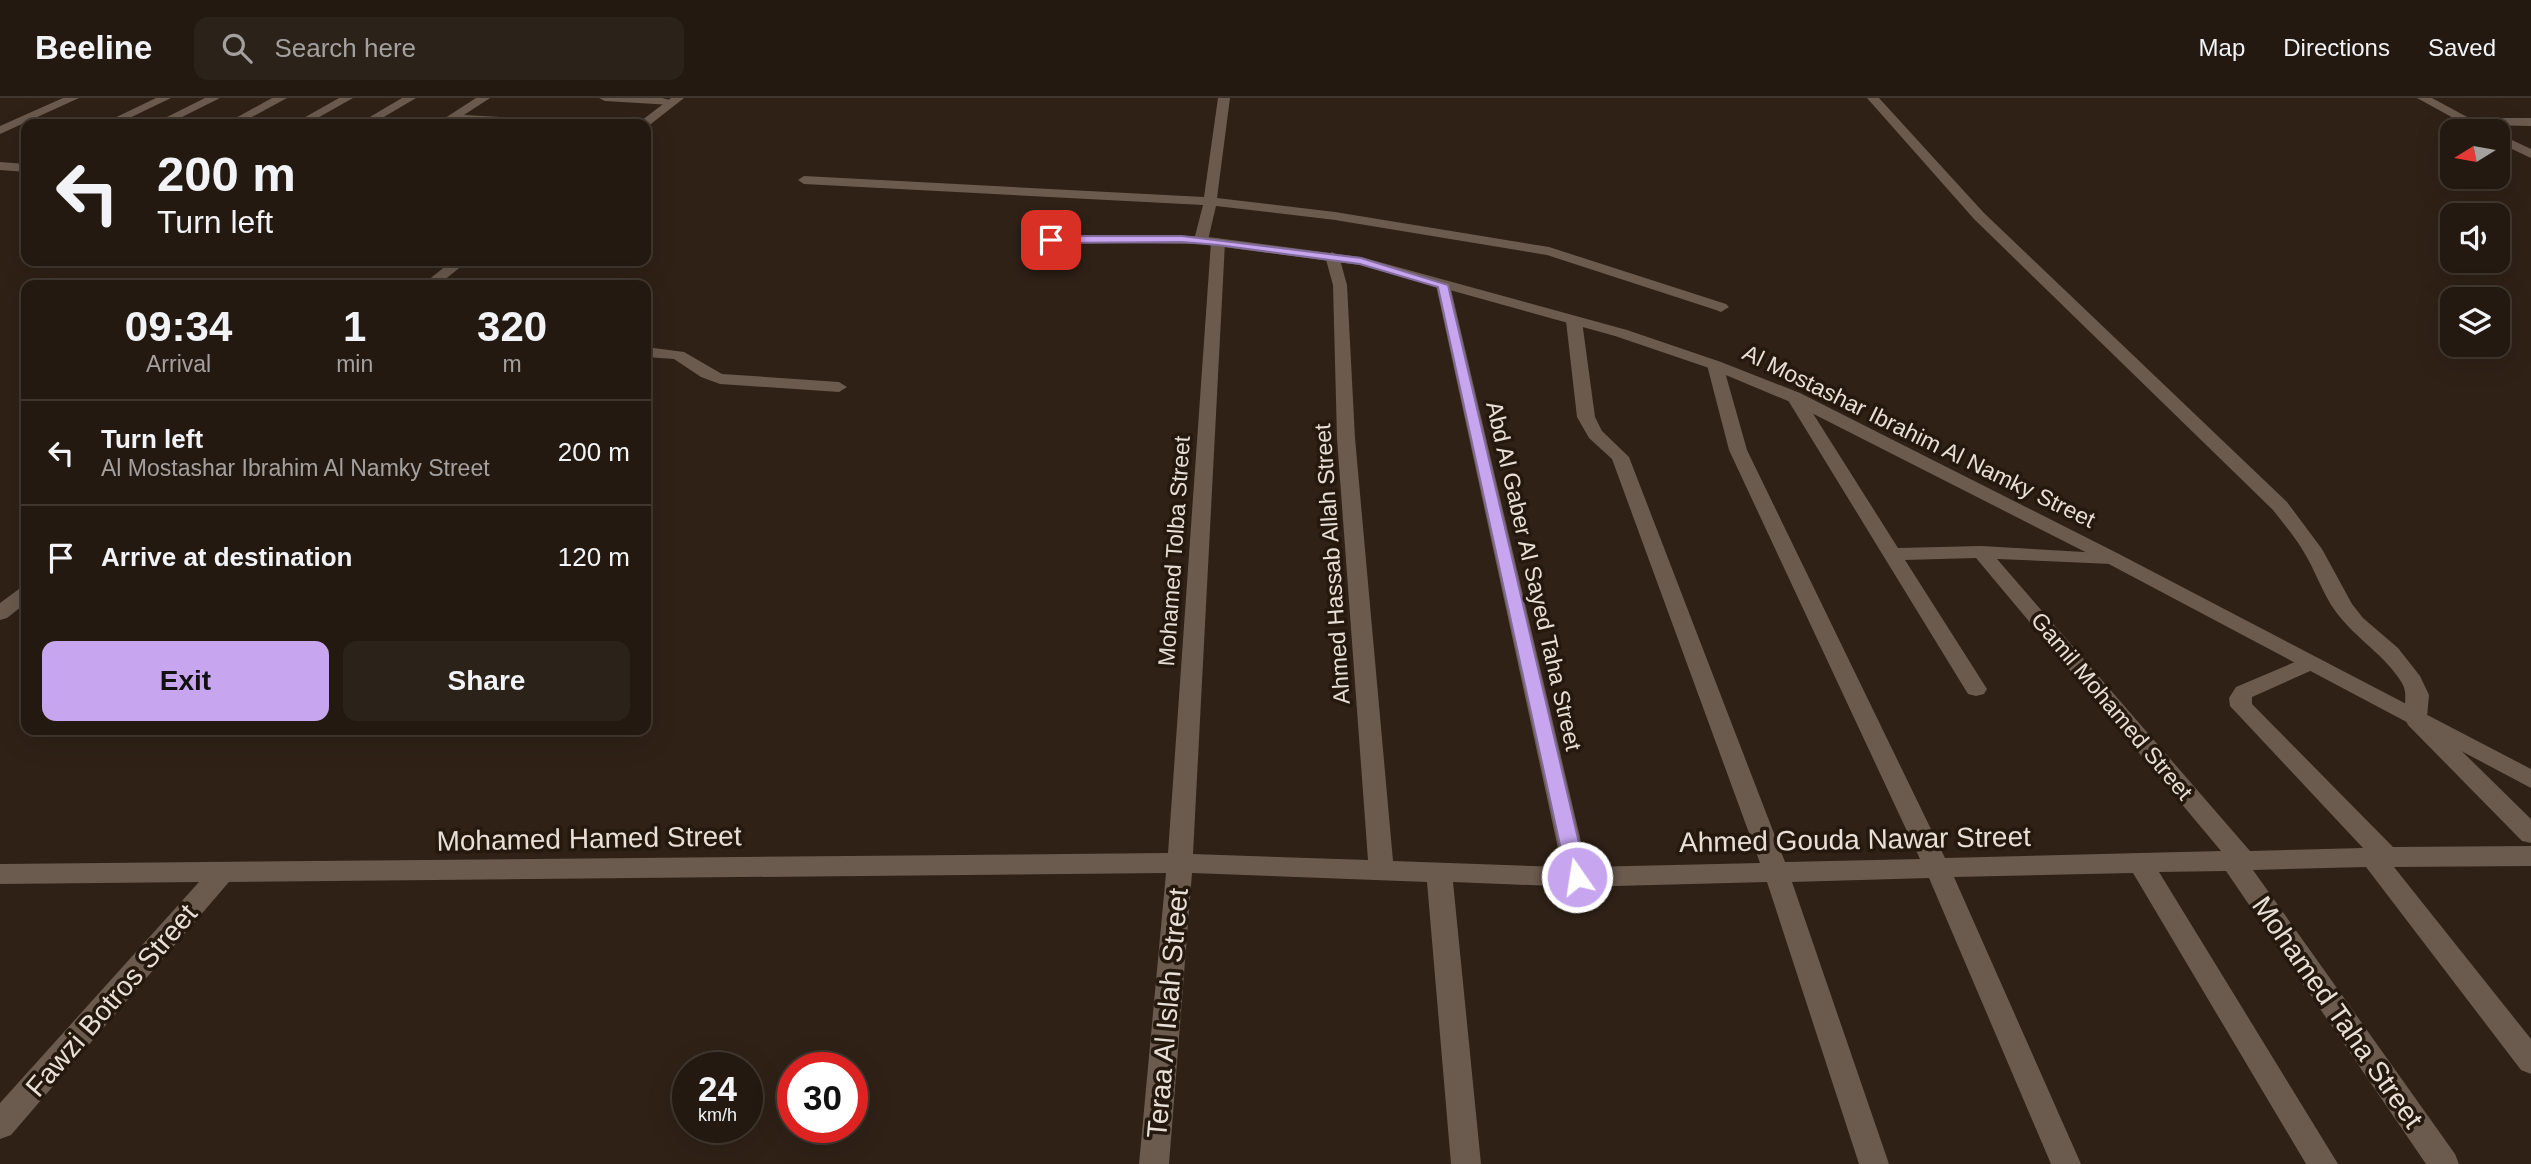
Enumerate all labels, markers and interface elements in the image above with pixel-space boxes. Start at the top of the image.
search box [194,17,684,80]
text: Beeline [35,29,152,66]
icon: search [218,29,256,67]
text: Search here [274,33,416,63]
text: Map [2199,34,2245,61]
text: Directions [2283,34,2390,61]
text: Saved [2428,34,2496,61]
north arrow [2440,119,2510,189]
map controls [2440,119,2510,357]
icon: left [42,147,133,238]
text: 200 m [157,147,296,201]
button: sound [2440,203,2510,273]
text: Turn left [157,204,273,240]
pin [1021,210,1081,270]
icon: arrive [1032,221,1070,259]
button: layers [2440,287,2510,357]
text: 09:34 [125,303,232,350]
text: 1 [343,303,366,350]
text: 320 [477,303,547,350]
street label: Al Mostashar Ibrahim Al Namky Street [1739,339,2100,533]
text: Arrival [146,351,211,377]
text: min [336,351,373,377]
text: m [503,351,522,377]
street label: Abd Al Gaber Al Sayed Taha Street [1481,399,1587,754]
street label: Ahmed Hassab Allah Street [1309,422,1355,705]
text: Turn left [101,424,203,454]
icon: left [42,434,80,472]
street label: Mohamed Tolba Street [1153,434,1195,667]
text: 200 m [558,437,630,467]
text: Al Mostashar Ibrahim Al Namky Street [101,455,490,481]
icon: arrive [42,539,80,577]
text: Arrive at destination [101,542,352,572]
text: 120 m [558,542,630,572]
street label: Gamil Mohamed Street [2026,607,2198,805]
button: Exit [42,641,329,721]
button: Share [343,641,630,721]
street label: Mohamed Hamed Street [436,820,742,857]
street label: Ahmed Gouda Nawar Street [1679,821,2031,858]
position arrow [1540,840,1614,914]
street label: Teraa Al Islah Street [1141,887,1194,1139]
street label: Mohamed Taha Street [2246,891,2429,1134]
street label: Fawzi Botros Street [20,898,203,1103]
speed limit sign: 30 [777,1052,868,1143]
text: 24 [698,1069,737,1108]
text: km/h [698,1105,737,1125]

